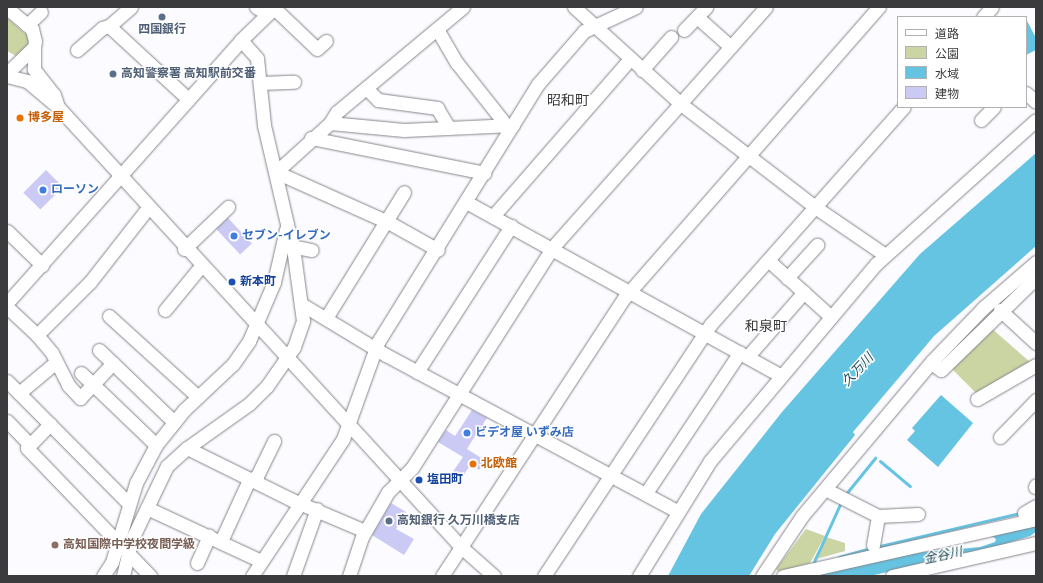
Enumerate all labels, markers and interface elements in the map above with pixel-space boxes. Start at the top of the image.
marker: 四国銀行 [157,12,167,22]
legend [897,16,1027,108]
place label: 四国銀行 [138,23,186,37]
text: 道路 [935,27,959,41]
text: 公園 [935,47,959,61]
place label: 高知警察署 高知駅前交番 [121,67,256,81]
text: 水域 [935,67,959,81]
marker: 高知警察署 高知駅前交番 [108,69,118,79]
text: 建物 [935,87,959,101]
district label: 昭和町 [547,92,589,108]
place label: 博多屋 [28,111,64,125]
marker: 博多屋 [15,113,25,123]
place label: ローソン [51,183,99,197]
marker: ローソン [38,185,48,195]
place label: セブン-イレブン [242,229,331,243]
marker: セブン-イレブン [229,231,239,241]
place label: 新本町 [240,275,276,289]
marker: 新本町 [227,277,237,287]
district label: 和泉町 [745,318,787,334]
water label: 久万川 [839,350,877,390]
place label: ビデオ屋 いずみ店 [475,426,574,440]
marker: ビデオ屋 いずみ店 [462,428,472,438]
place label: 北欧館 [481,457,517,471]
marker: 北欧館 [468,459,478,469]
place label: 塩田町 [427,473,463,487]
marker: 塩田町 [414,475,424,485]
place label: 高知銀行 久万川橋支店 [397,514,520,528]
marker: 高知銀行 久万川橋支店 [384,516,394,526]
place label: 高知国際中学校夜間学級 [63,538,195,552]
marker: 高知国際中学校夜間学級 [50,540,60,550]
water label: 金谷川 [922,544,964,568]

